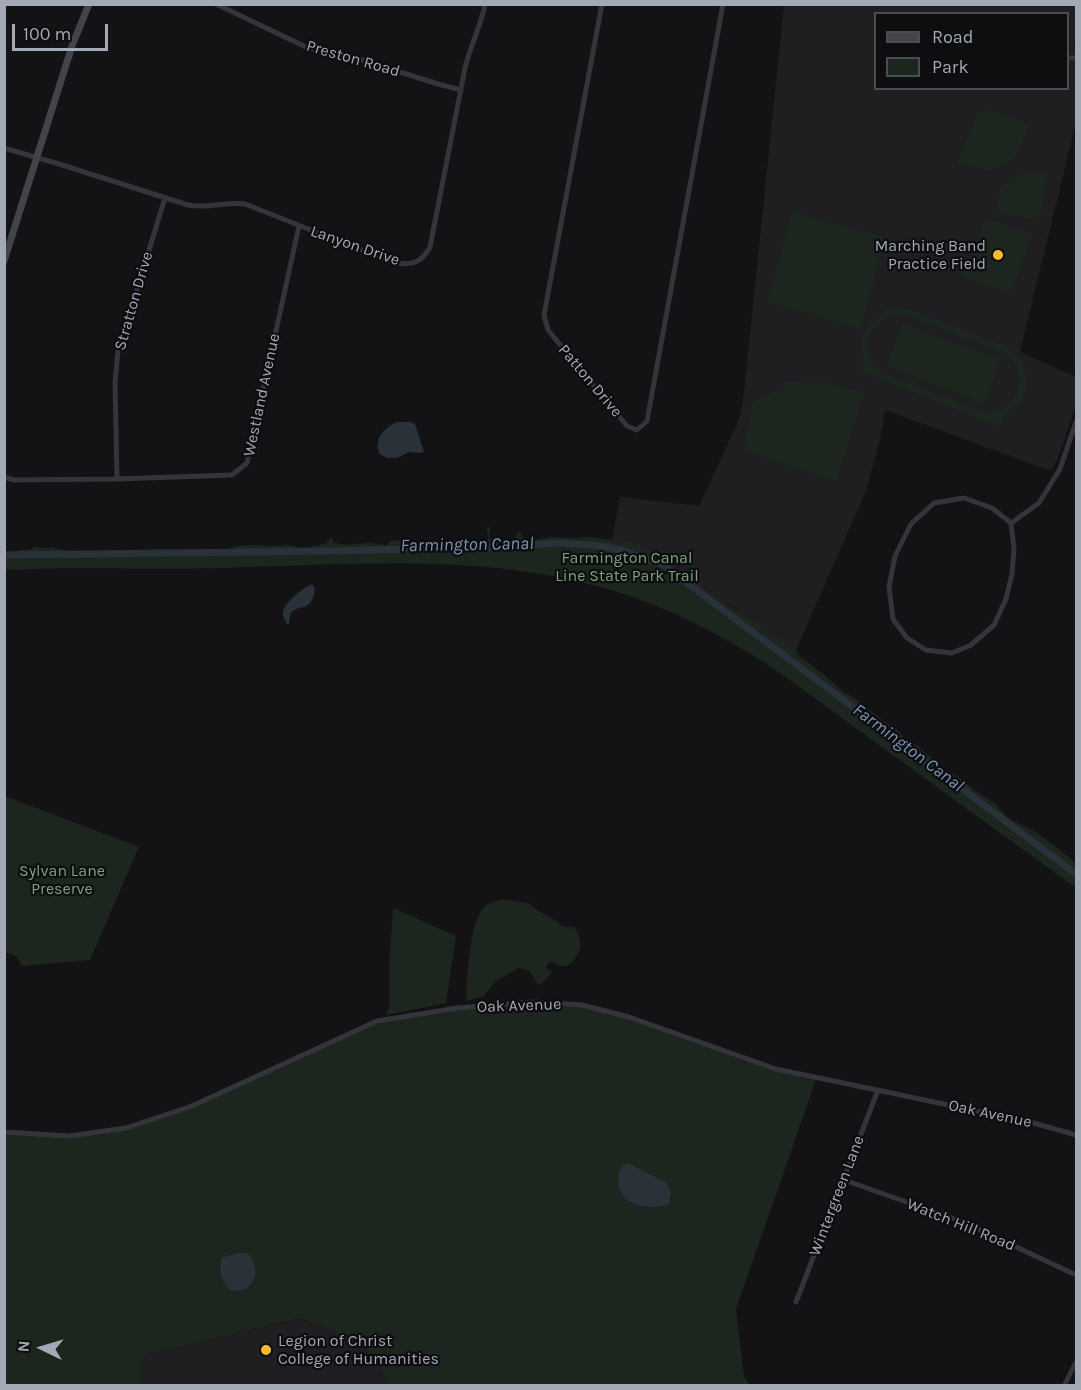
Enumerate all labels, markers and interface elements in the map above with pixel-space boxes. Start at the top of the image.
scale bar [15,12,111,50]
legend [874,12,1069,90]
text: 100 m [23,23,71,45]
text: Road [932,26,973,48]
street label: Preston Road [304,36,402,82]
text: Park [932,56,969,78]
street label: Lanyon Drive [308,222,402,270]
place label: Marching Band Practice Field [875,236,986,274]
marker: Marching Band Practice Field [991,248,1005,262]
street label: Stratton Drive [111,249,157,353]
street label: Westland Avenue [240,332,284,458]
street label: Patton Drive [554,341,626,421]
water label: Farmington Canal [400,533,534,557]
park label: Farmington Canal Line State Park Trail [555,548,699,586]
water label: Farmington Canal [848,699,968,797]
park label: Sylvan Lane Preserve [19,861,105,899]
street label: Oak Avenue [476,995,562,1017]
street label: Oak Avenue [947,1096,1033,1132]
street label: Wintergreen Lane [805,1133,869,1259]
street label: Watch Hill Road [904,1194,1018,1256]
north arrow [12,1318,72,1378]
place label: Legion of Christ College of Humanities [278,1331,439,1369]
text: N [14,1340,34,1353]
marker: Legion of Christ College of Humanities [259,1343,273,1357]

